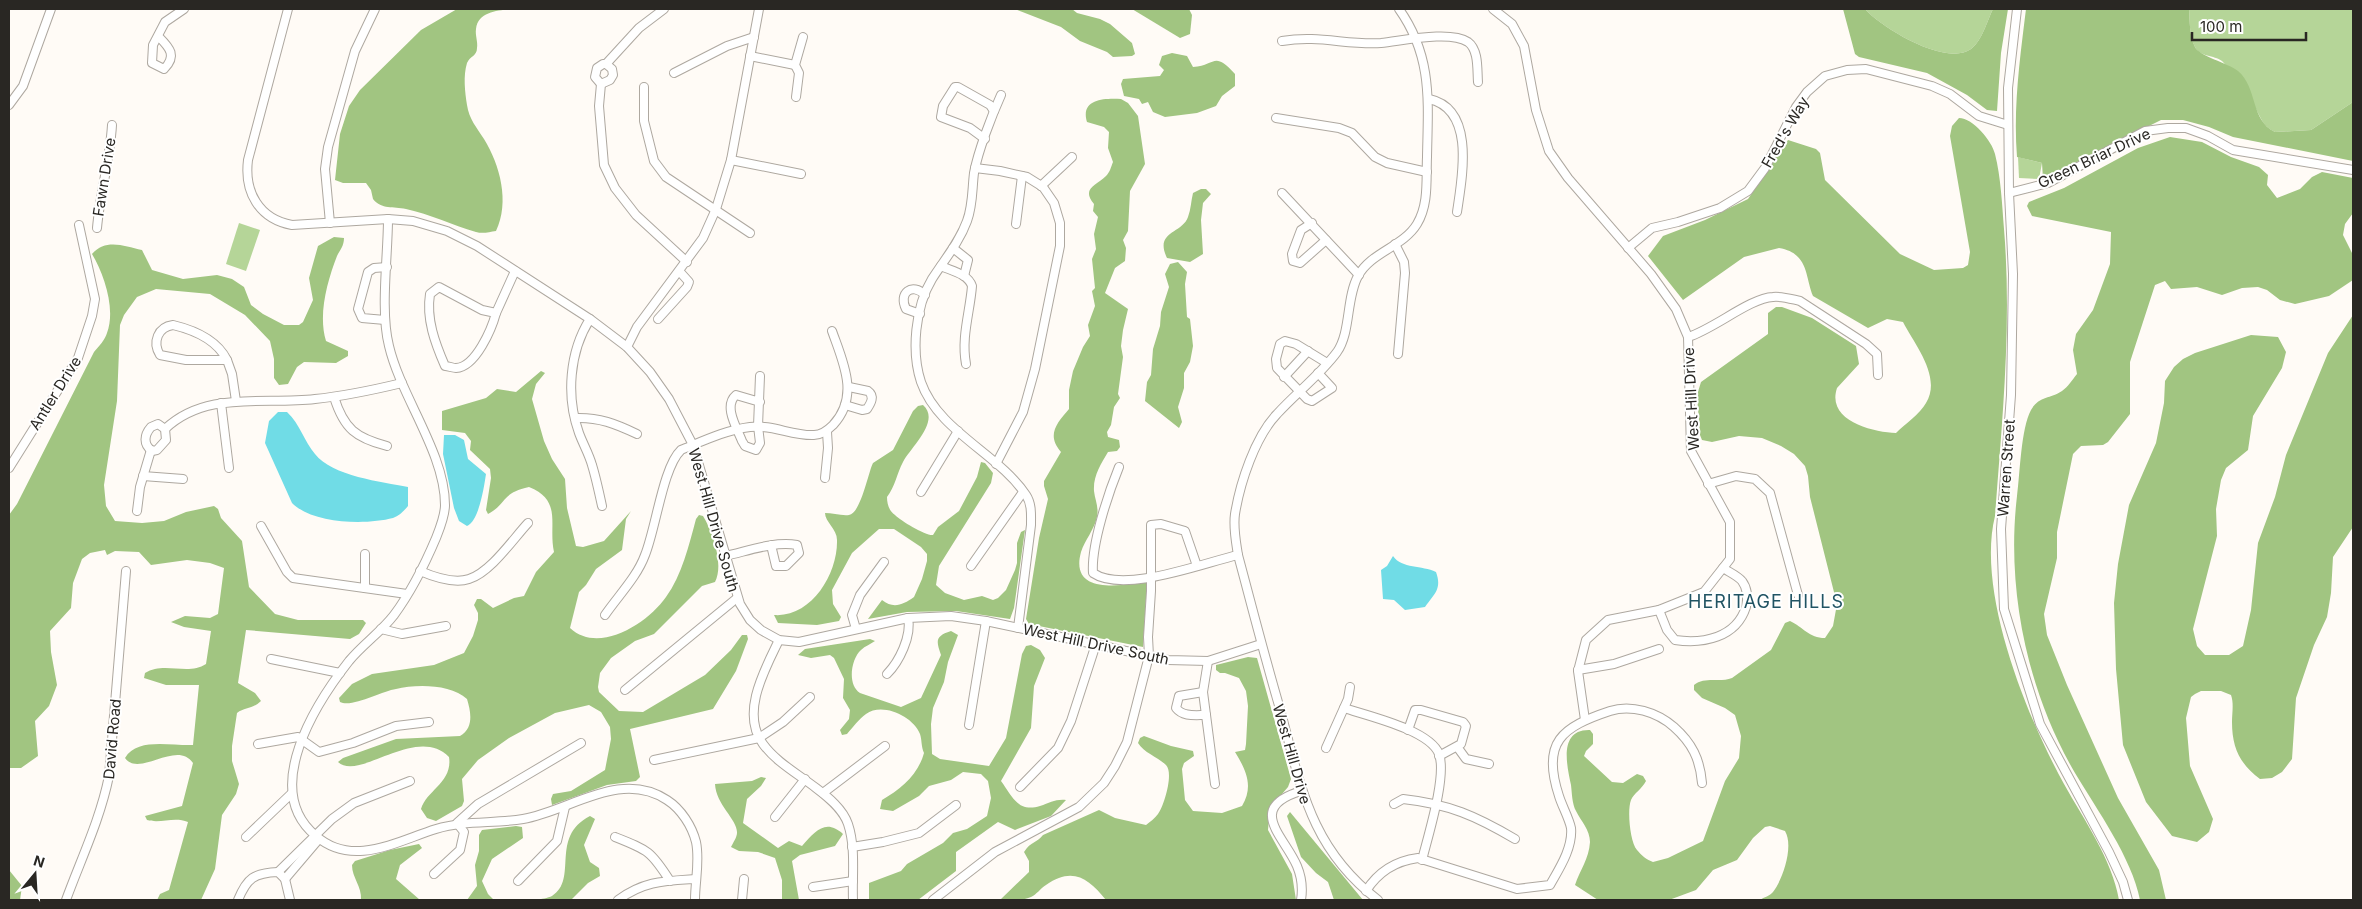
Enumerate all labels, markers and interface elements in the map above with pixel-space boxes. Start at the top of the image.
scale bar [2192,10,2306,42]
text: 100 m [2200,17,2242,36]
street label: Fred's Way [1757,93,1813,171]
street label: Green Briar Drive [2035,124,2153,192]
street label: Fawn Drive [88,136,120,218]
street label: West Hill Drive [1679,347,1703,451]
street label: Antler Drive [25,353,85,433]
street label: Warren Street [1993,418,2019,517]
street label: West Hill Drive South [684,446,744,594]
district label: HERITAGE HILLS [1688,591,1844,612]
street label: West Hill Drive South [1021,619,1171,669]
street label: David Road [99,698,125,780]
street label: West Hill Drive [1269,702,1315,806]
north arrow [10,849,60,899]
text: N [31,851,47,871]

